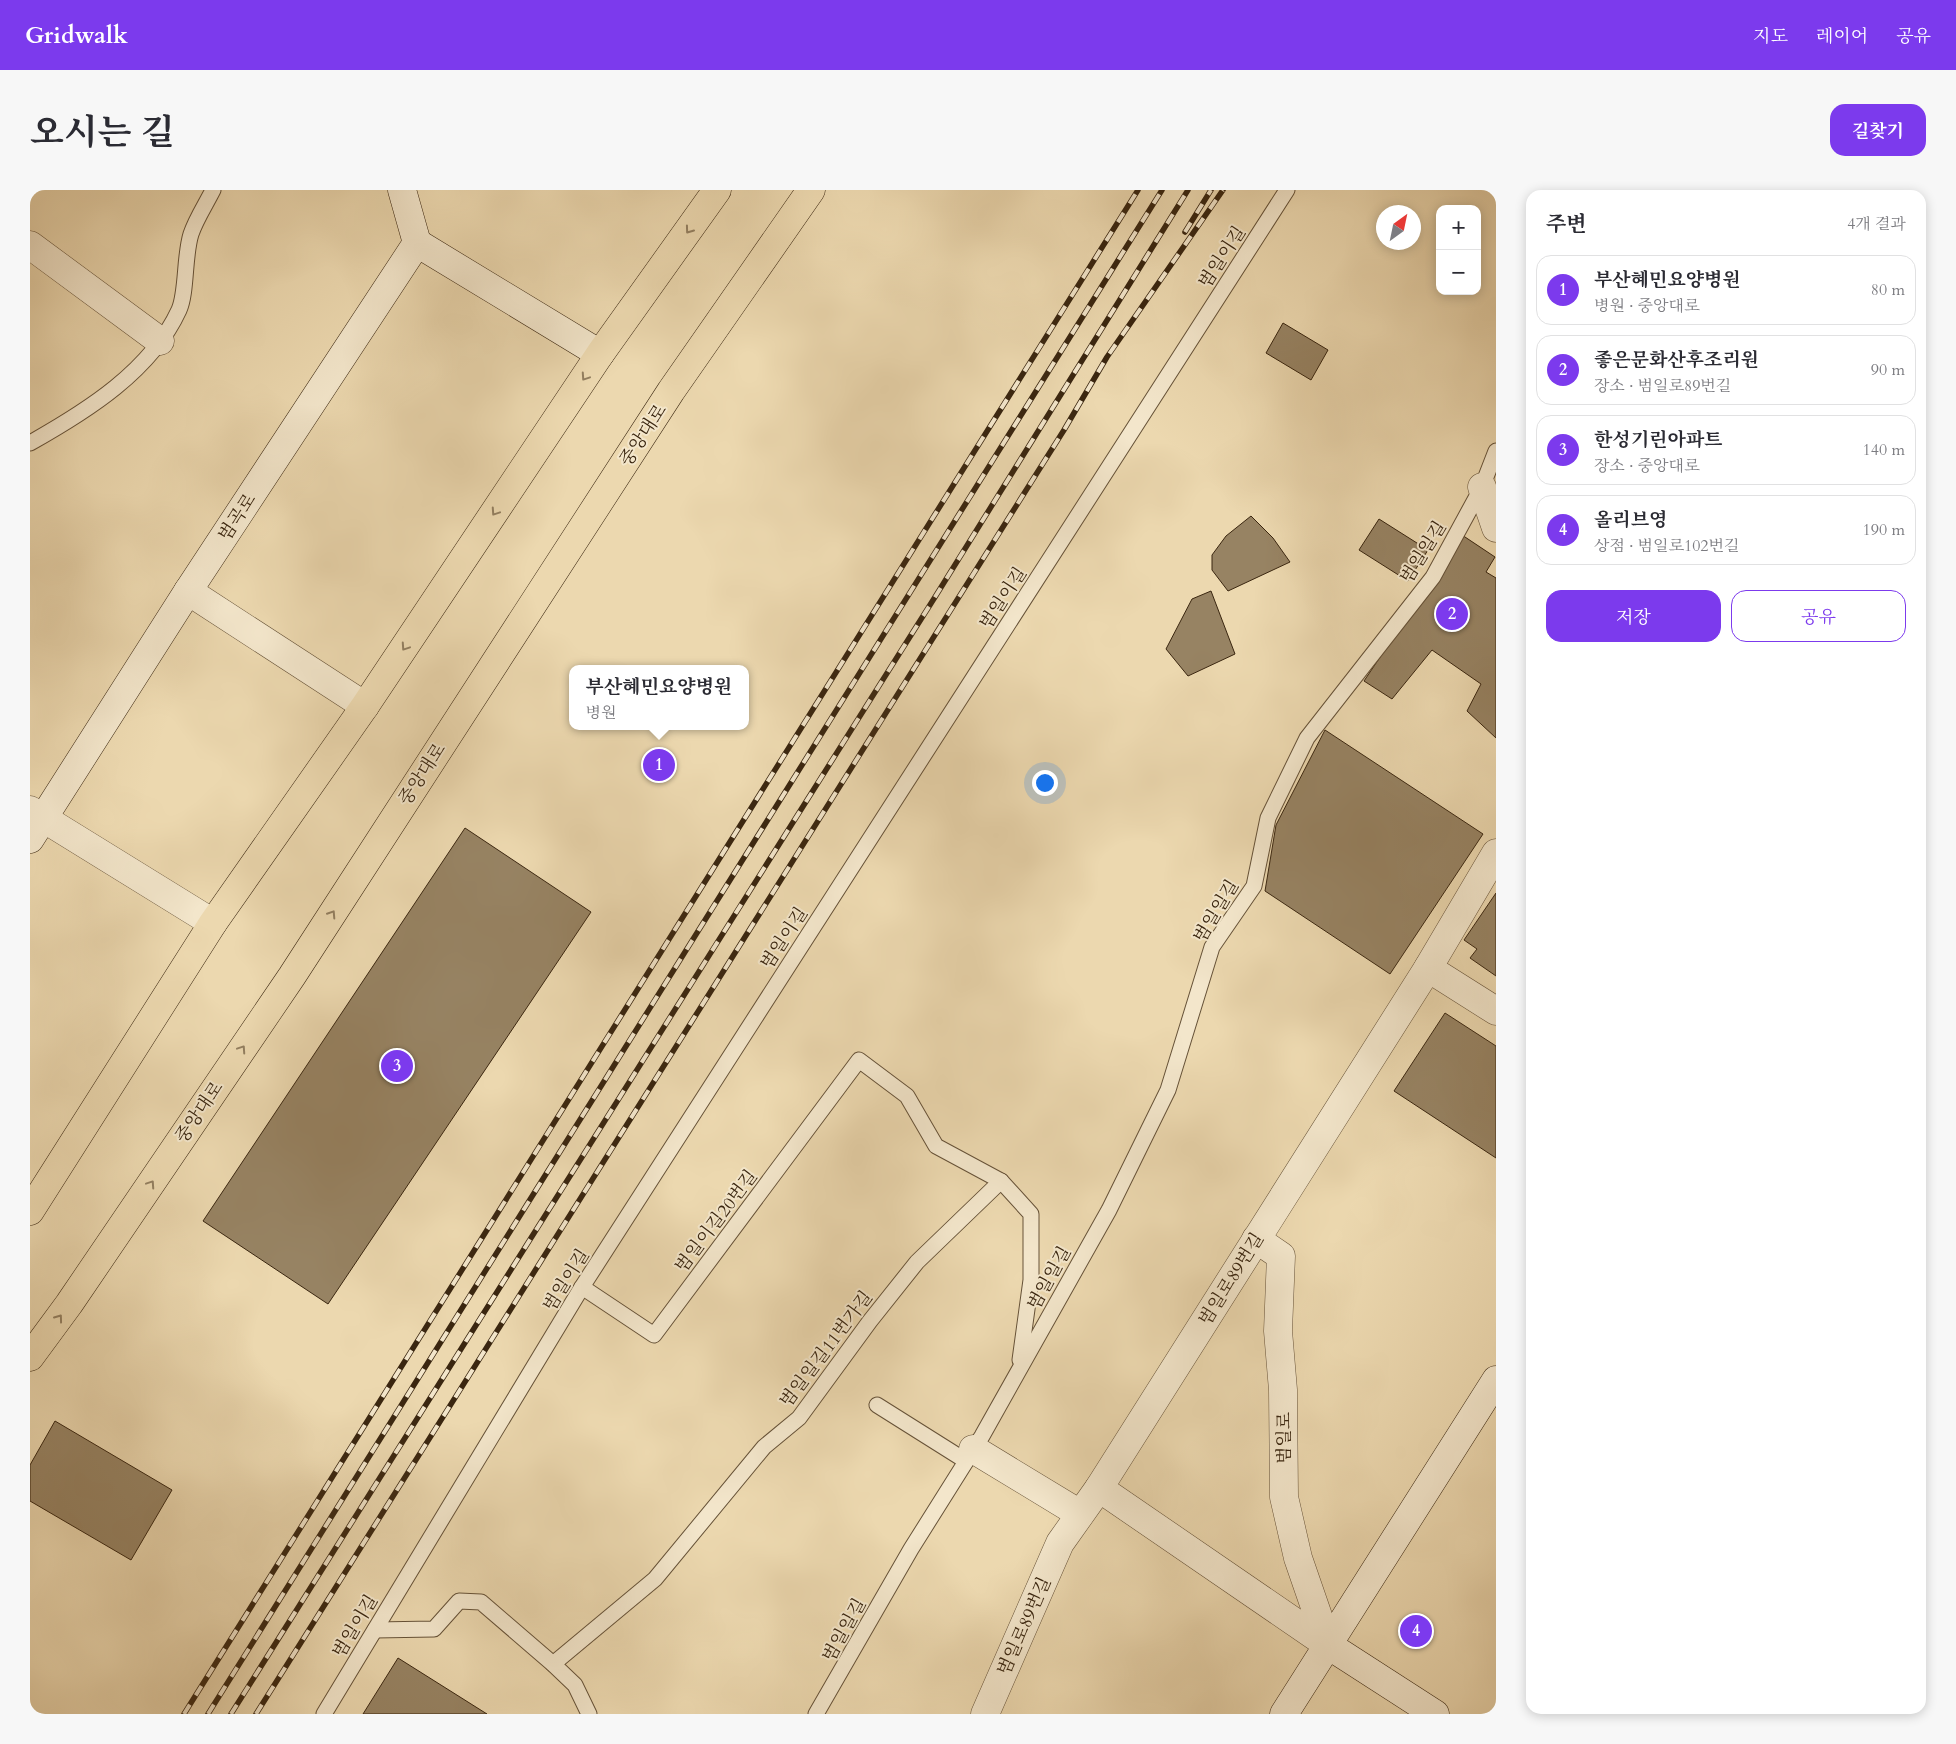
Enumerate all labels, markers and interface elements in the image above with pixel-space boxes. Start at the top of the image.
text: Gridwalk [25,19,128,52]
text: 지도 [1753,24,1788,49]
text: 레이어 [1816,24,1868,49]
text: 공유 [1896,24,1931,49]
button: 길찾기 [1830,104,1926,156]
text: 오시는 길 [30,109,175,157]
north arrow [1376,205,1421,250]
map controls [1436,205,1481,295]
button: + [1436,205,1481,250]
text: 주변 [1546,210,1587,239]
text: 4개 결과 [1847,213,1906,235]
street label: 범일이길 [1193,221,1252,293]
one-way arrow [686,224,695,234]
button: − [1436,250,1481,295]
text: 부산혜민요양병원 [1594,267,1741,293]
text: 1 [1559,279,1567,301]
text: 80 m [1871,279,1905,301]
text: 병원 · 중앙대로 [1594,295,1699,317]
text: 좋은문화산후조리원 [1594,347,1759,373]
text: 2 [1559,359,1567,381]
text: 90 m [1871,359,1905,381]
one-way arrow [582,371,591,380]
text: 장소 · 범일로89번길 [1594,375,1731,397]
street label: 중앙대로 [614,399,673,471]
text: 한성기린아파트 [1594,427,1722,453]
text: 3 [1559,439,1567,461]
text: 140 m [1863,439,1905,461]
text: 장소 · 중앙대로 [1594,455,1699,477]
street label: 범곡로 [213,489,262,546]
one-way arrow [492,506,501,516]
text: 올리브영 [1594,507,1667,533]
street label: 범일일길 [1394,516,1452,588]
text: 4 [1559,519,1567,541]
text: 190 m [1863,519,1905,541]
text: 상점 · 범일로102번길 [1594,535,1739,557]
street label: 범일이길 [974,562,1033,634]
button: 저장 [1546,590,1721,642]
button: 공유 [1731,590,1906,642]
pin: 2 [1436,595,1468,633]
one-way arrow [402,641,411,651]
popup [569,665,749,730]
text: 부산혜민요양병원 [586,674,732,700]
text: 병원 [586,702,617,724]
street label: 중앙대로 [393,738,452,810]
pin: 1 [643,746,675,784]
your location [1032,770,1058,796]
street label: 범일일길 [1188,875,1245,948]
street label: 범일이길 [755,902,814,974]
one-way arrow [326,910,335,919]
one-way arrow [236,1045,245,1055]
pin: 3 [381,1047,413,1085]
street label: 중앙대로 [170,1076,229,1148]
street label: 범일이길20번길 [669,1165,763,1278]
one-way arrow [145,1180,154,1189]
street label: 범일로89번길 [1193,1228,1270,1331]
street label: 범일일길 [1022,1242,1077,1315]
street label: 범일이길 [537,1244,595,1316]
street label: 범일일길11번가길 [774,1286,879,1413]
one-way arrow [53,1314,62,1324]
street label: 범일로 [1272,1412,1297,1464]
street label: 범일로89번길 [992,1573,1057,1679]
street label: 범일이길 [327,1590,384,1663]
street label: 범일일길 [817,1594,872,1667]
pin: 4 [1400,1612,1432,1650]

